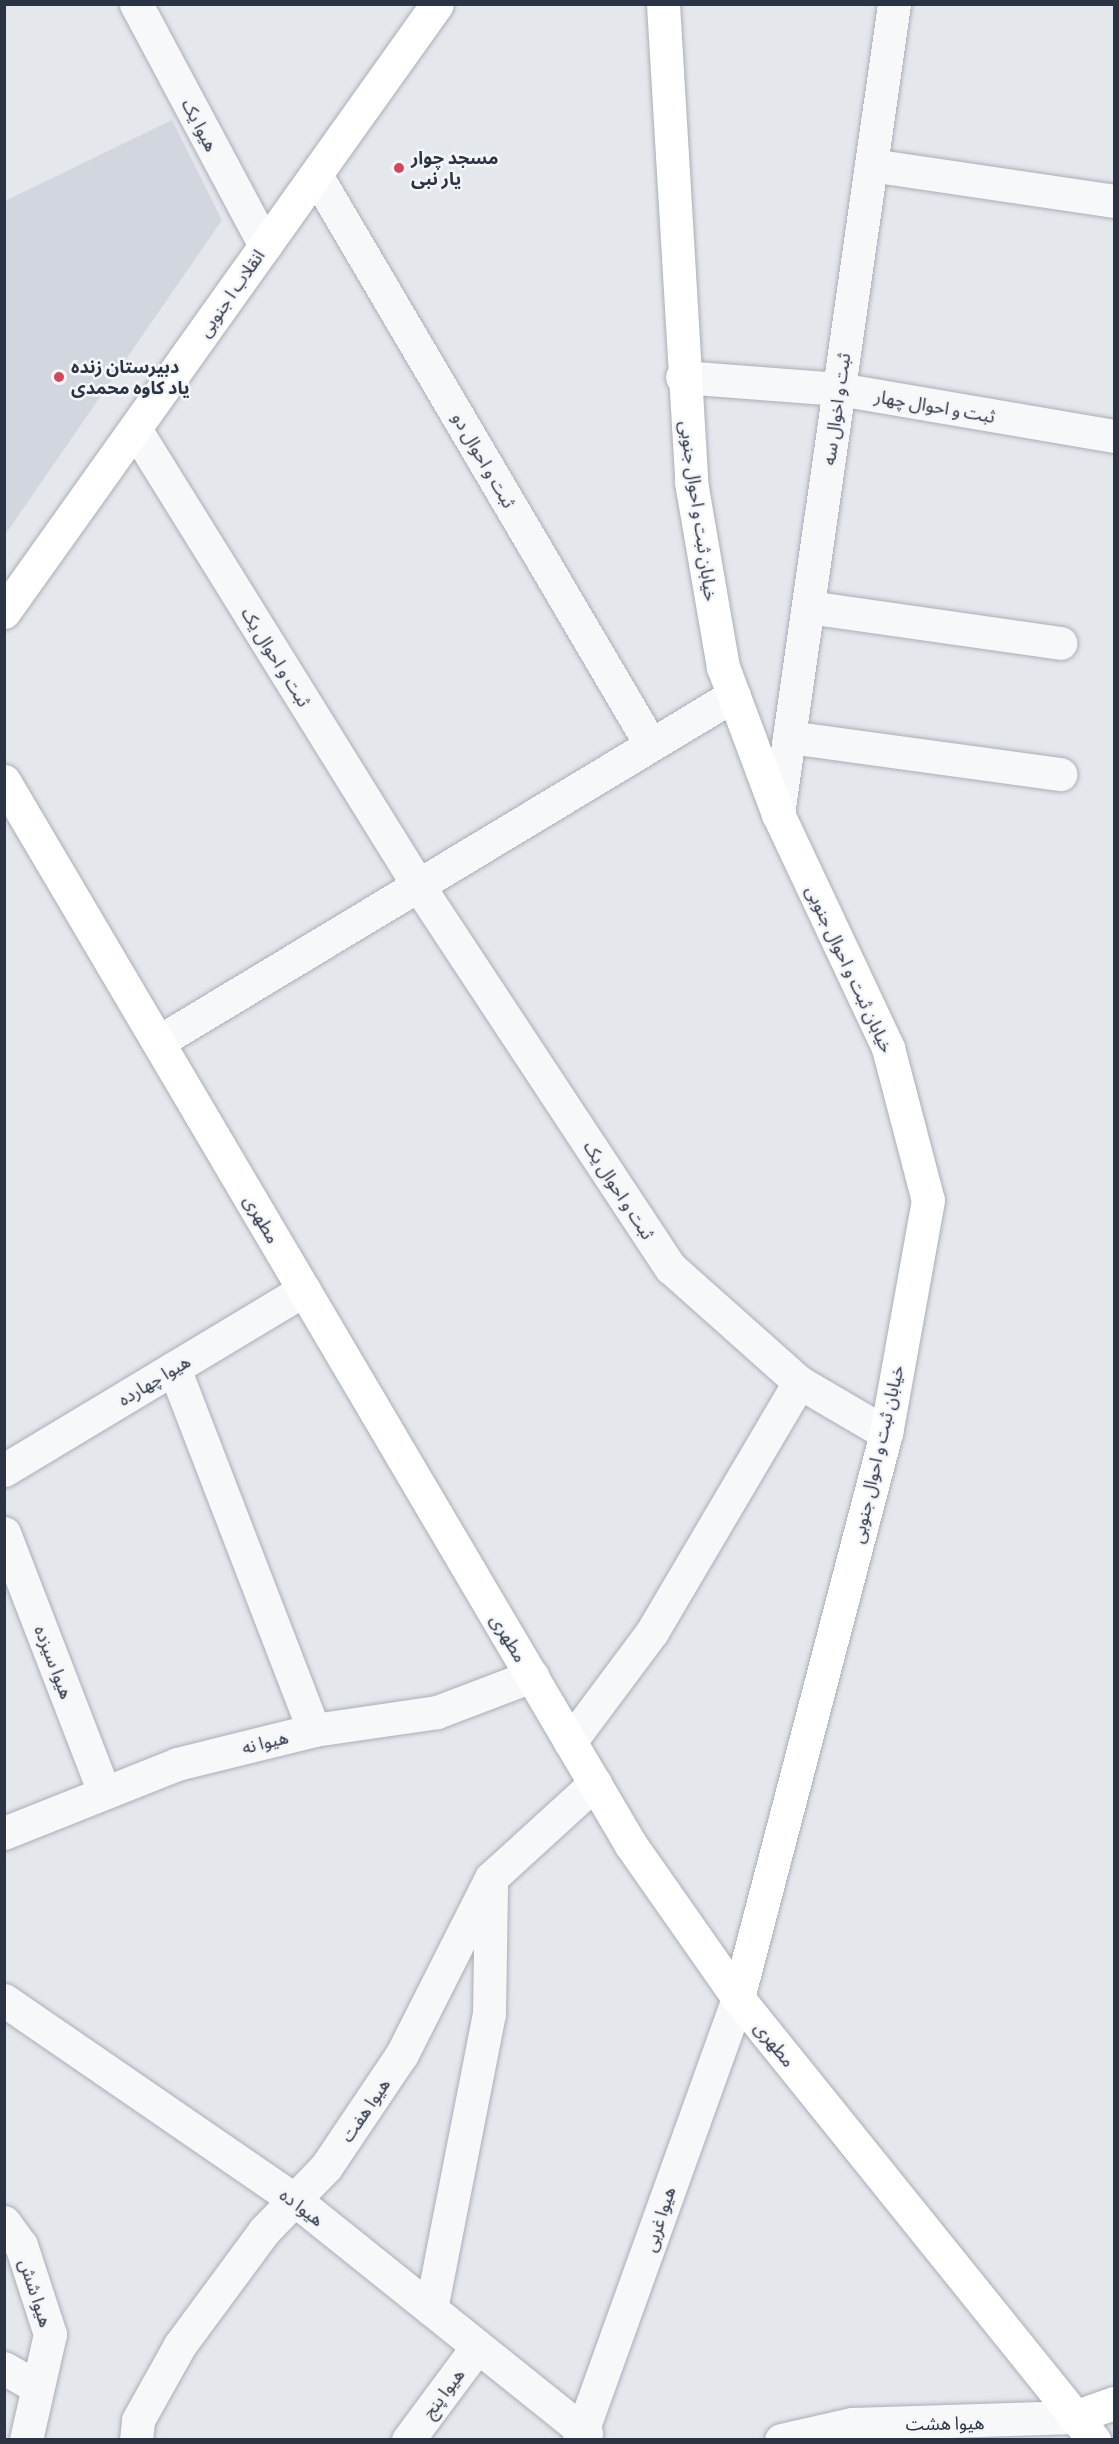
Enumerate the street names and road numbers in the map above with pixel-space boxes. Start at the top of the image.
street label: هیوا یک [177,95,223,155]
street label: انقلاب ا جنوبی [193,245,269,341]
street label: ثبت و اخوال سه [817,351,855,467]
street label: ثبت و احوال چهار [873,385,997,427]
street label: ثبت و احوال دو [448,408,520,512]
street label: خیابان ثبت و احوال جنوبی [676,419,722,603]
street label: ثبت و احوال یک [237,603,315,711]
street label: خیابان ثبت و احوال جنوبی [802,882,898,1056]
street label: ثبت و احوال یک [579,1137,659,1243]
street label: مطهری [240,1191,284,1247]
street label: هیوا چهارده [114,1350,194,1410]
street label: خیابان ثبت و احوال جنوبی [846,1363,908,1545]
street label: مطهری [486,1610,532,1666]
street label: هیوا سیزده [30,1622,78,1702]
street label: هیوا نه [240,1726,290,1758]
street label: مطهری [750,2017,800,2071]
street label: هیوا هفت [336,2074,394,2146]
street label: هیوا ده [276,2184,328,2230]
street label: هیوا غربی [638,2184,680,2254]
street label: هیوا شش [15,2256,57,2330]
street label: هیوا پنج [417,2364,469,2422]
street label: هیوا هشت [905,2412,985,2434]

